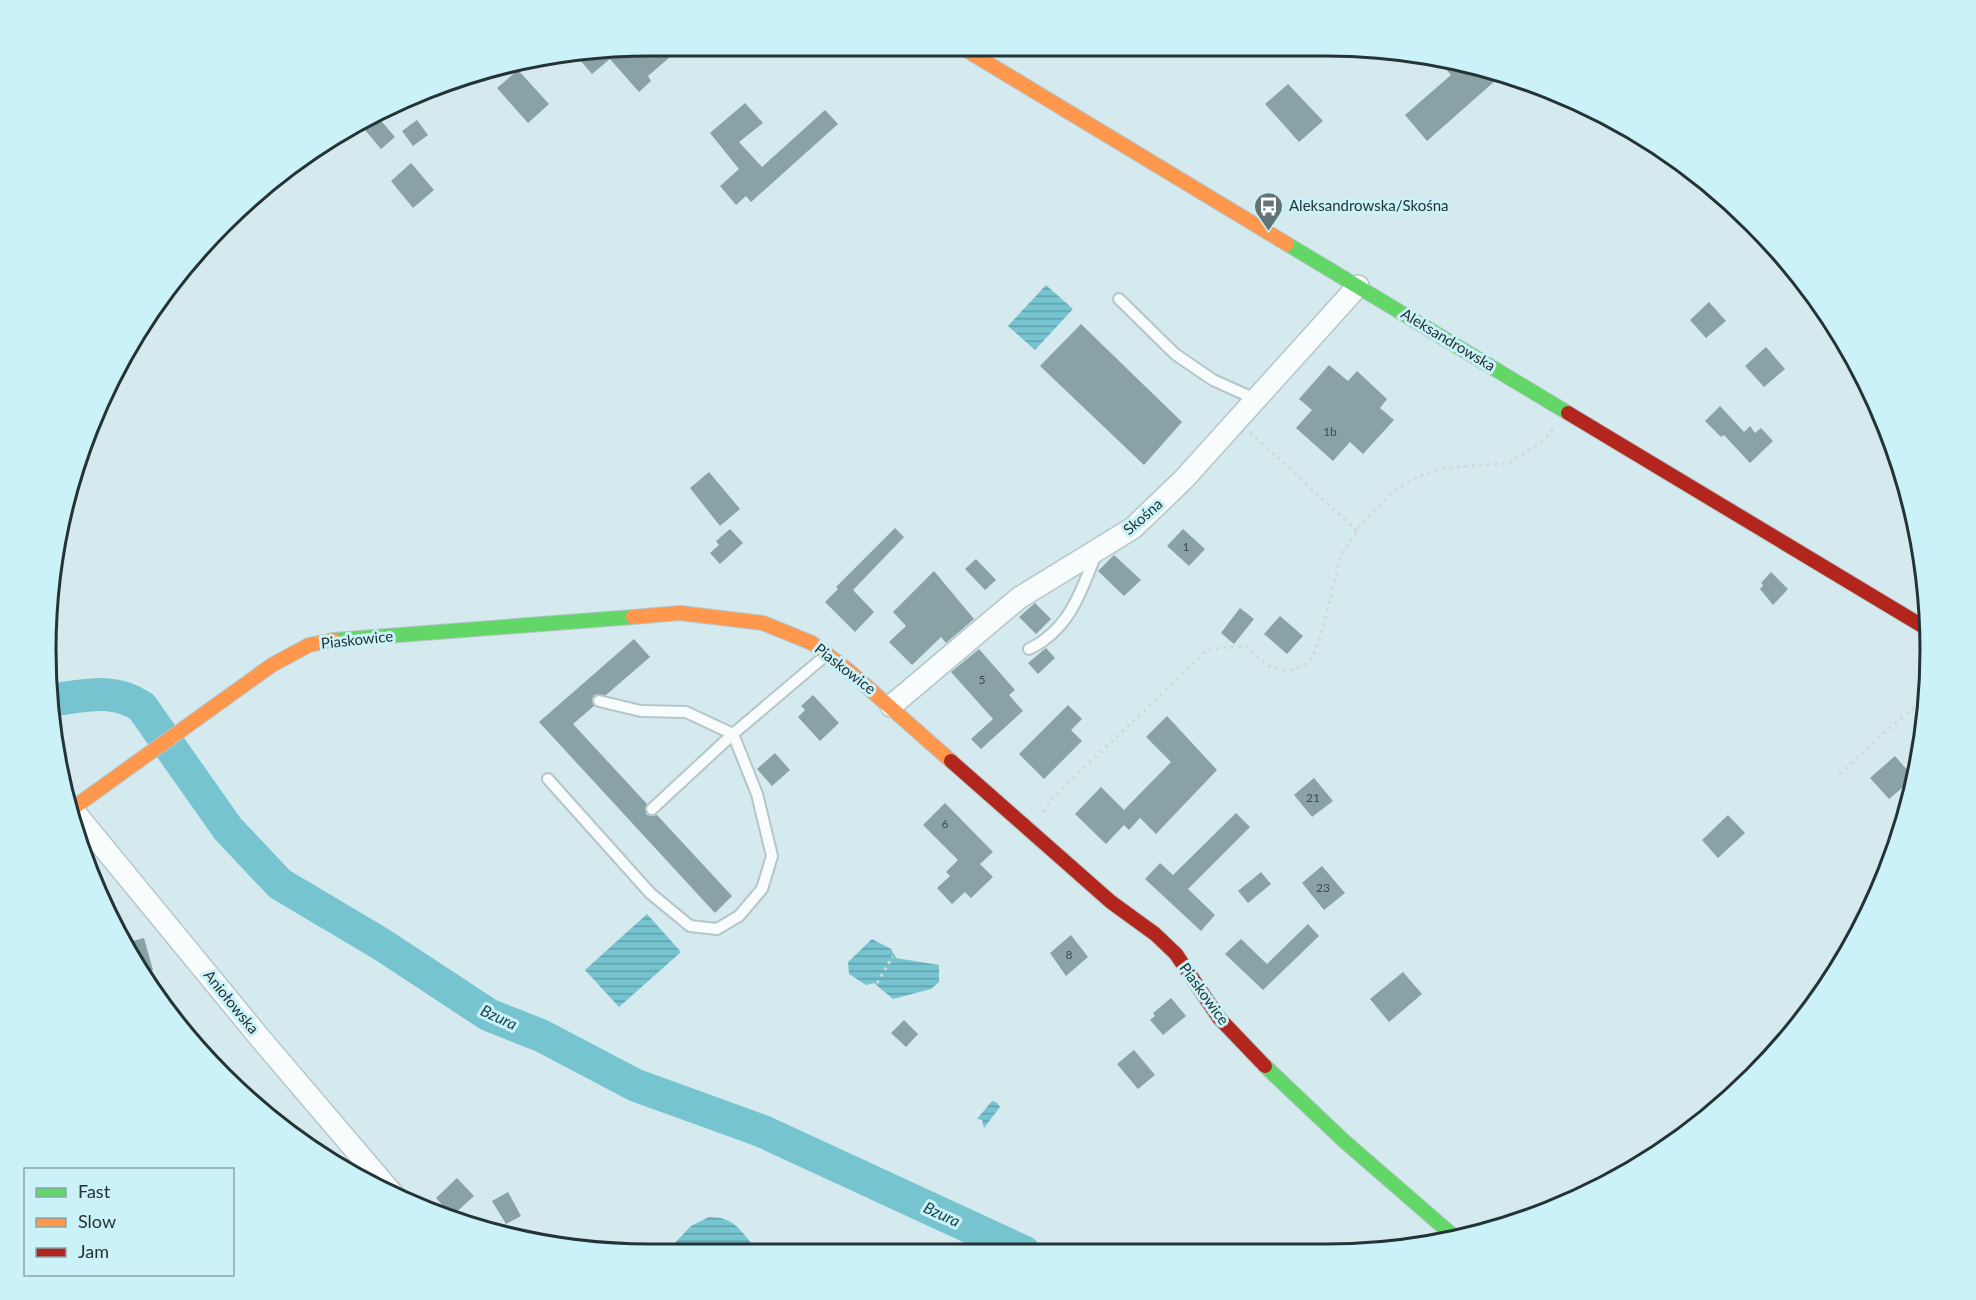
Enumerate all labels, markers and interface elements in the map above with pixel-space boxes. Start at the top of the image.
bus stop icon: Aleksandrowska/Skośna [1252,190,1284,232]
place label: Aleksandrowska/Skośna [1289,196,1449,214]
street label: Aleksandrowska [1398,304,1499,374]
house number: 1b [1323,424,1337,439]
street label: Skośna [1119,494,1166,538]
house number: 1 [1183,539,1190,554]
street label: Piaskowice [320,626,394,652]
street label: Piaskowice [812,639,880,698]
house number: 5 [979,672,986,687]
house number: 21 [1306,790,1320,805]
house number: 6 [942,816,949,831]
house number: 23 [1316,880,1330,895]
house number: 8 [1066,947,1073,962]
street label: Piaskowice [1176,959,1233,1028]
street label: Aniołowska [201,966,263,1037]
water label: Bzura [478,1000,520,1033]
legend [24,1168,234,1276]
text: Fast [78,1180,111,1202]
water label: Bzura [921,1197,963,1230]
text: Slow [78,1210,116,1232]
text: Jam [78,1240,109,1262]

